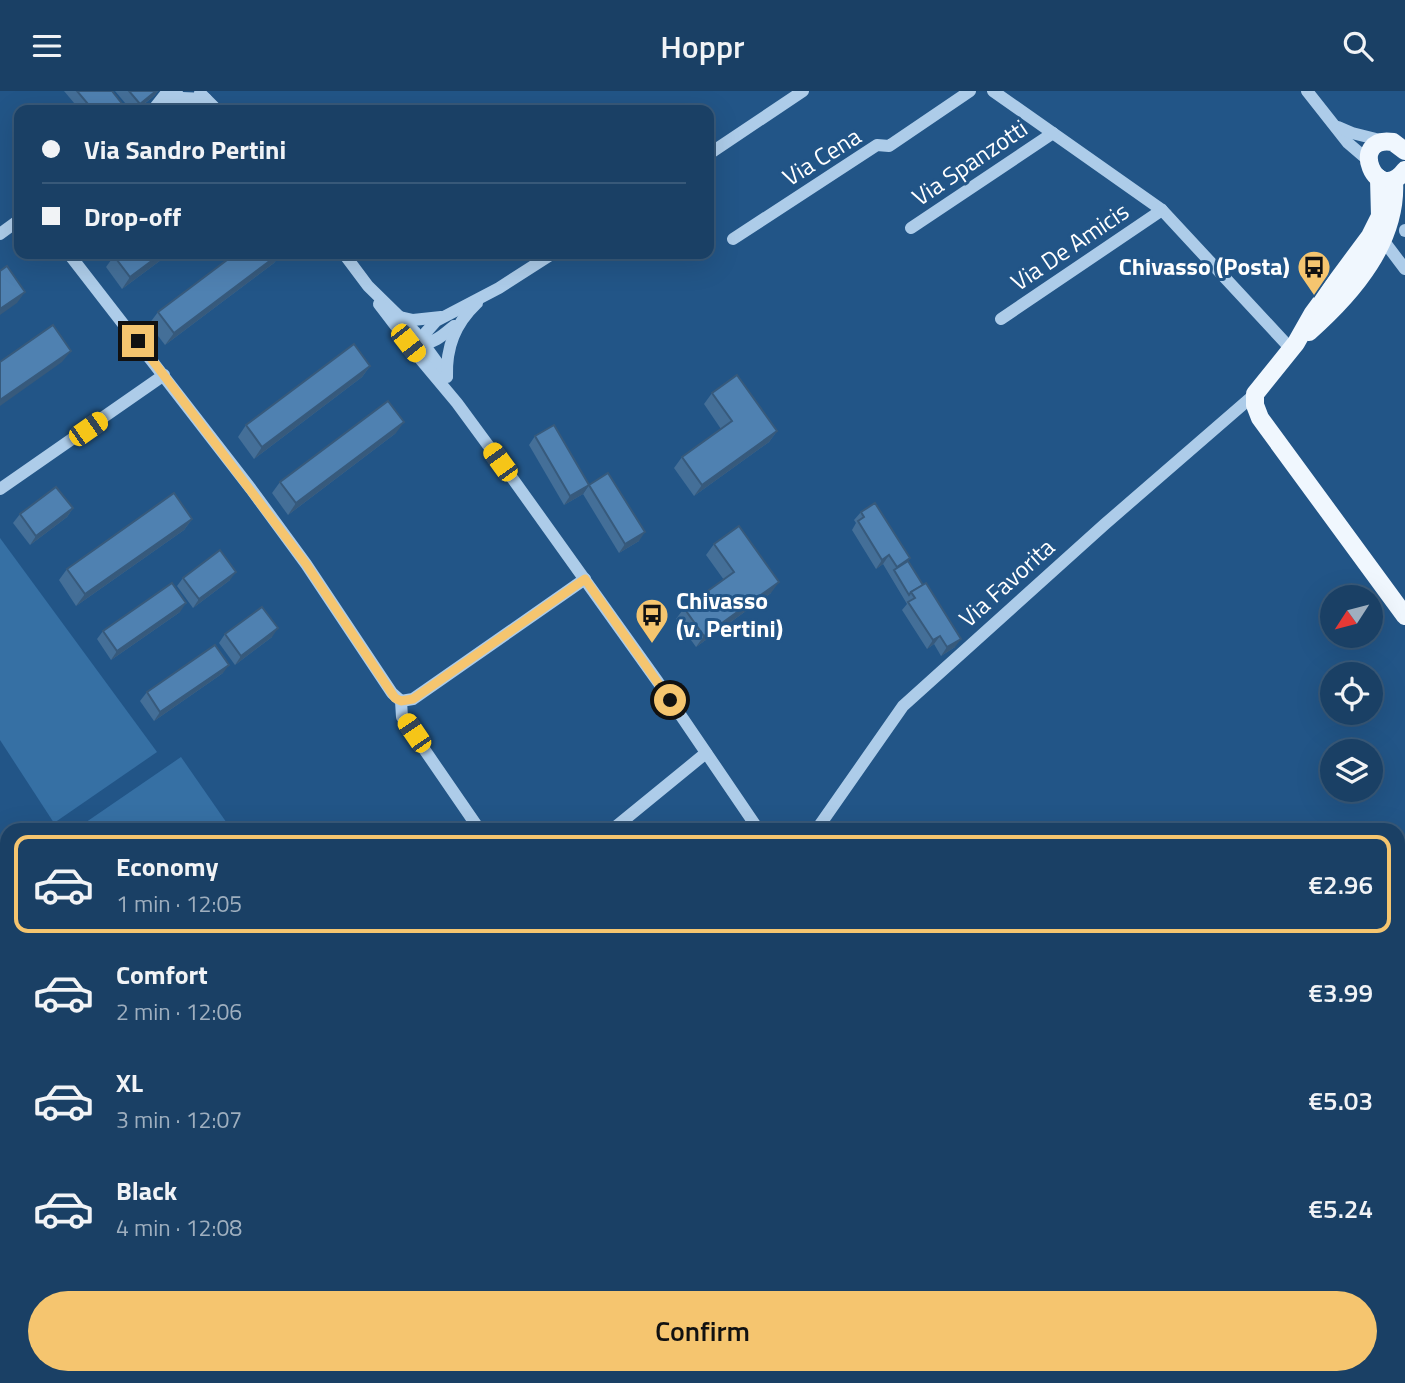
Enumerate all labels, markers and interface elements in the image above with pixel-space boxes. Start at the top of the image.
text: Hoppr [660,22,745,70]
icon: menu [28,27,66,65]
icon: search [1339,27,1377,65]
street label: Via Spanzotti [904,110,1034,214]
street label: Via Cena [775,118,868,194]
text: Via Sandro Pertini [84,130,286,169]
street label: Via De Amicis [1003,193,1136,299]
text: Drop-off [84,197,181,236]
place label: Chivasso (Posta) [1119,248,1290,284]
bus stop icon: Chivasso (Posta) [1295,248,1333,297]
car [387,320,430,366]
route end [122,325,154,357]
car [65,408,112,450]
car [480,439,521,485]
street label: Via Favorita [950,529,1062,635]
place label: Chivasso (v. Pertini) [676,582,783,646]
north arrow [1320,585,1382,647]
map controls [1320,585,1383,802]
bus stop icon: Chivasso (v. Pertini) [633,596,671,645]
button: locate [1320,662,1383,725]
route start [654,684,686,716]
car [394,710,435,756]
button: layers [1320,739,1383,802]
text: Economy [116,847,218,886]
icon: car [32,853,95,916]
text: €2.96 [1309,865,1373,904]
text: 1 min · 12:05 [116,886,242,921]
text: Comfort [116,955,208,994]
icon: car [32,961,95,1024]
text: €3.99 [1309,973,1373,1012]
text: 2 min · 12:06 [116,994,242,1029]
text: XL [116,1063,143,1102]
icon: car [32,1069,95,1132]
text: €5.03 [1309,1081,1373,1120]
text: 3 min · 12:07 [116,1102,242,1137]
text: Black [116,1171,177,1210]
icon: car [32,1177,95,1240]
text: €5.24 [1309,1189,1373,1228]
text: 4 min · 12:08 [116,1210,242,1245]
button: Confirm [28,1291,1377,1371]

